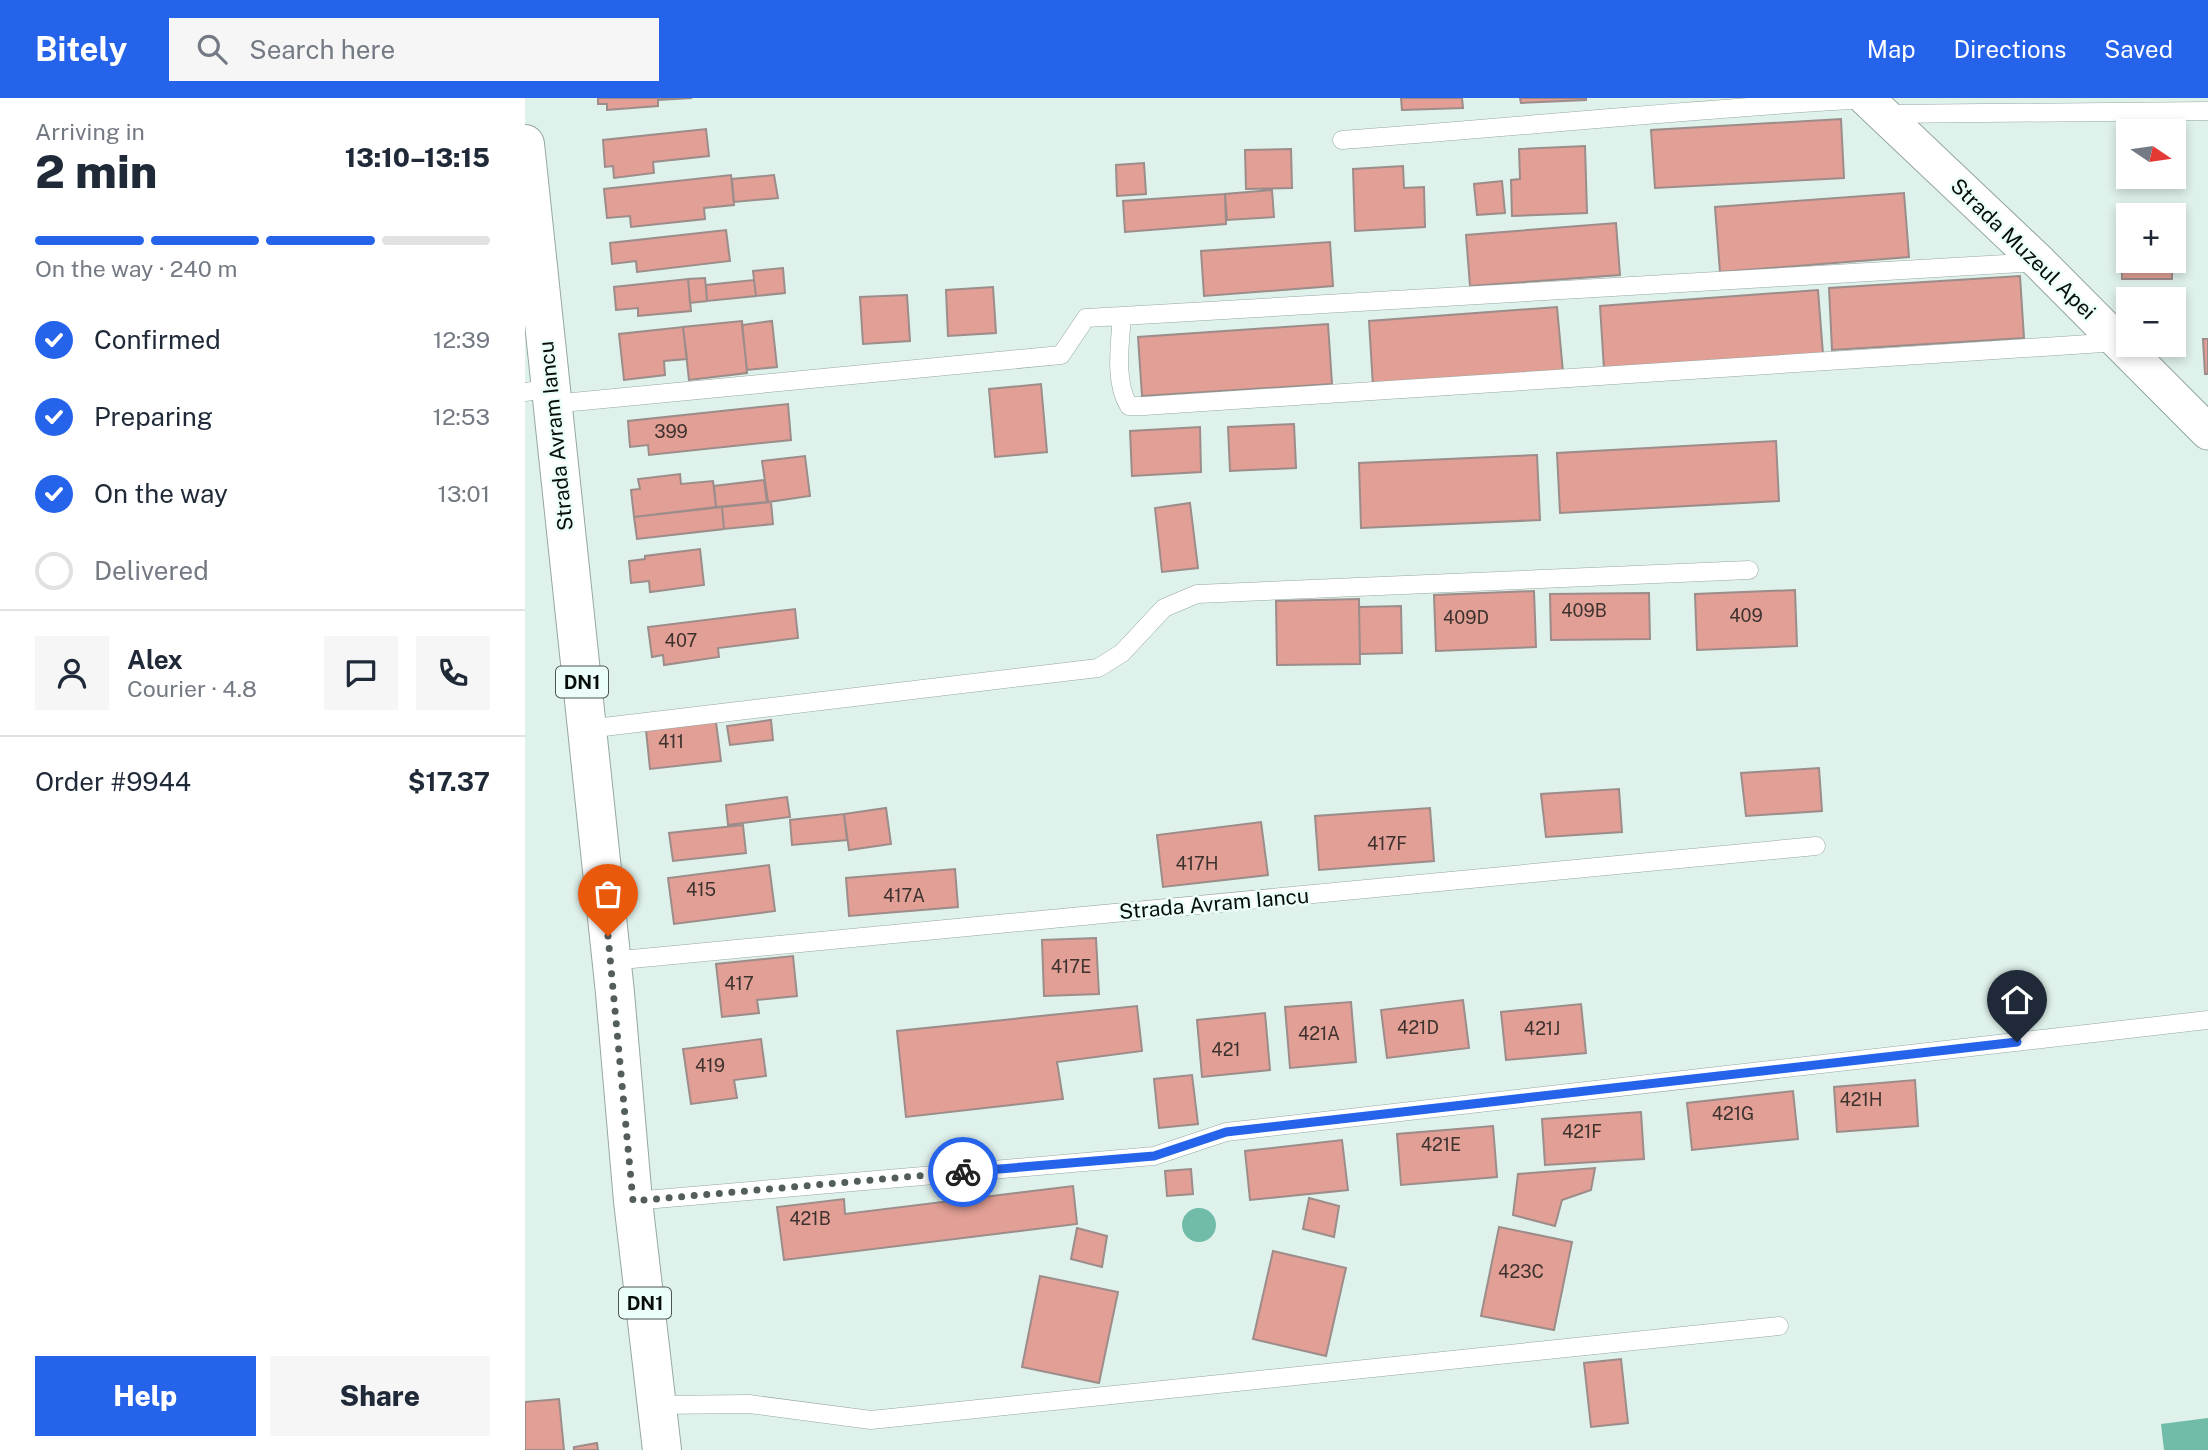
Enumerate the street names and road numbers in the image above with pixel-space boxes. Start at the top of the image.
street label: Strada Muzeul Apei [1946,173,2101,324]
street label: Strada Avram Iancu [533,340,578,532]
road number: DN1 [556,666,608,698]
street label: Strada Avram Iancu [1118,883,1310,924]
road number: DN1 [619,1288,671,1318]

